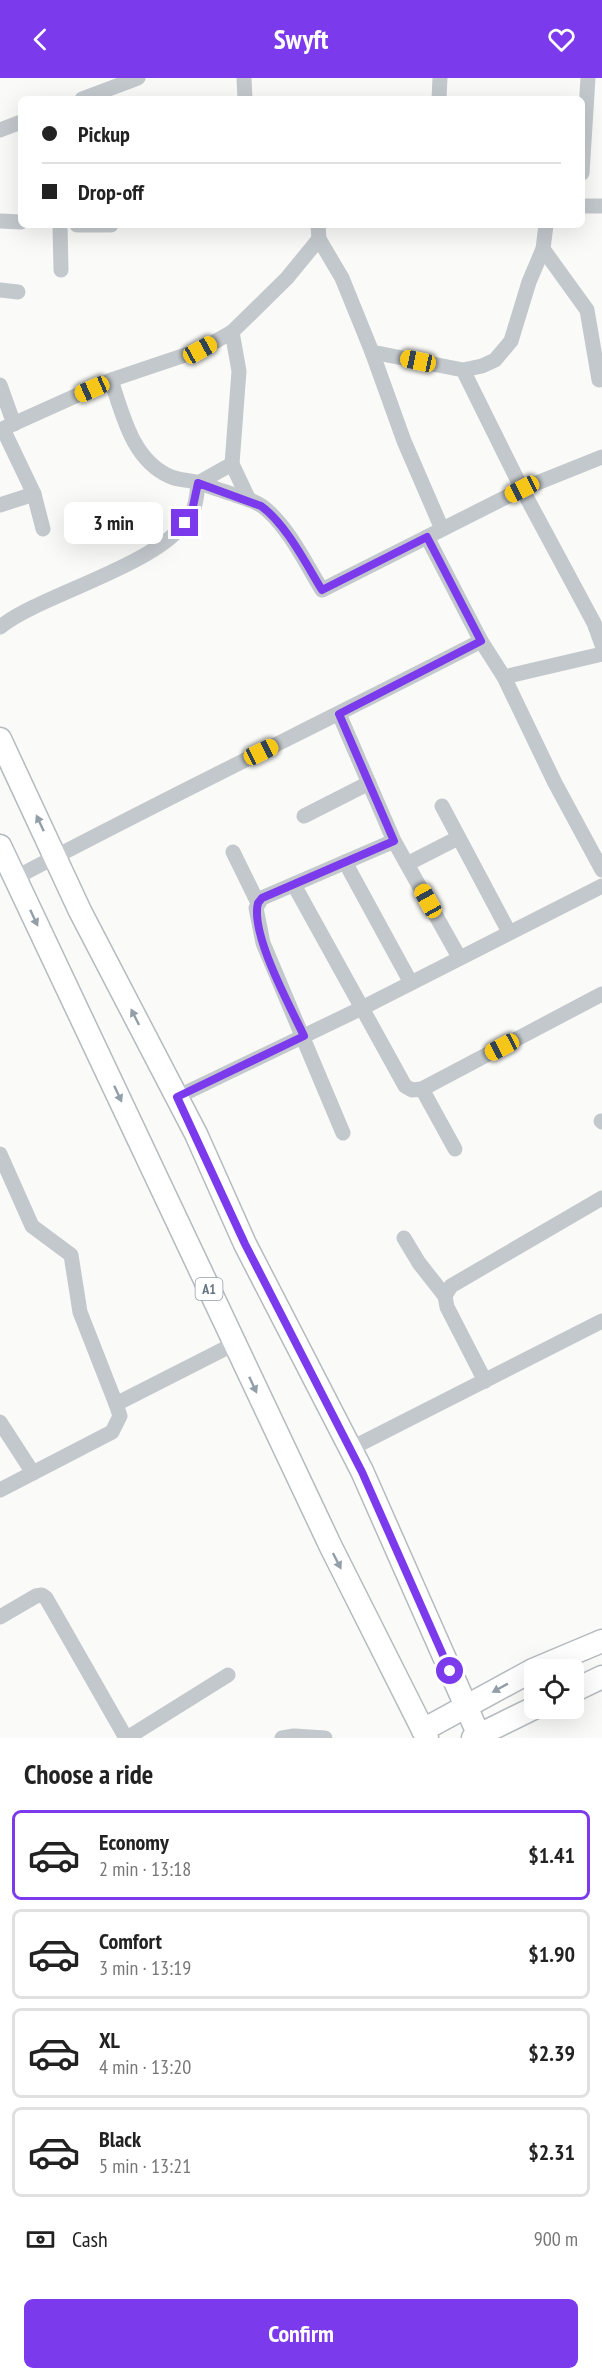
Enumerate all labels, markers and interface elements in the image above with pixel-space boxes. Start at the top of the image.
text: Swyft [274,22,328,56]
icon: back [24,23,57,56]
icon: heart [545,23,578,56]
text: Pickup [78,120,130,148]
text: Drop-off [78,178,144,206]
car [180,333,220,367]
car [399,348,437,374]
car [72,373,112,405]
car [502,473,542,505]
callout: 3 min [65,502,164,544]
route end [171,509,198,536]
text: 3 min [93,510,134,536]
car [241,736,281,768]
one-way arrow [35,815,44,832]
car [411,881,445,921]
one-way arrow [30,909,39,926]
one-way arrow [130,1008,140,1025]
car [482,1031,522,1063]
one-way arrow [113,1085,122,1102]
road number: A1 [196,1278,222,1300]
one-way arrow [248,1376,258,1394]
one-way arrow [333,1552,342,1569]
route start [436,1657,463,1684]
map controls [524,1659,584,1719]
button: locate [524,1659,584,1719]
one-way arrow [492,1683,508,1694]
text: Choose a ride [24,1757,153,1791]
icon: car [27,1828,81,1882]
text: Economy [99,1828,169,1856]
text: $1.41 [528,1841,575,1869]
text: 2 min · 13:18 [99,1856,191,1882]
icon: car [27,1927,81,1981]
text: Comfort [99,1927,162,1955]
text: $1.90 [528,1940,575,1968]
text: 3 min · 13:19 [99,1955,191,1981]
icon: car [27,2026,81,2080]
text: XL [99,2026,120,2054]
text: $2.39 [528,2039,575,2067]
text: 4 min · 13:20 [99,2054,191,2080]
icon: car [27,2125,81,2179]
text: Black [99,2125,141,2153]
text: $2.31 [528,2138,575,2166]
text: 5 min · 13:21 [99,2153,191,2179]
icon: cash [24,2223,57,2256]
text: Cash [72,2225,108,2253]
text: 900 m [534,2226,578,2252]
button: Confirm [24,2299,578,2368]

